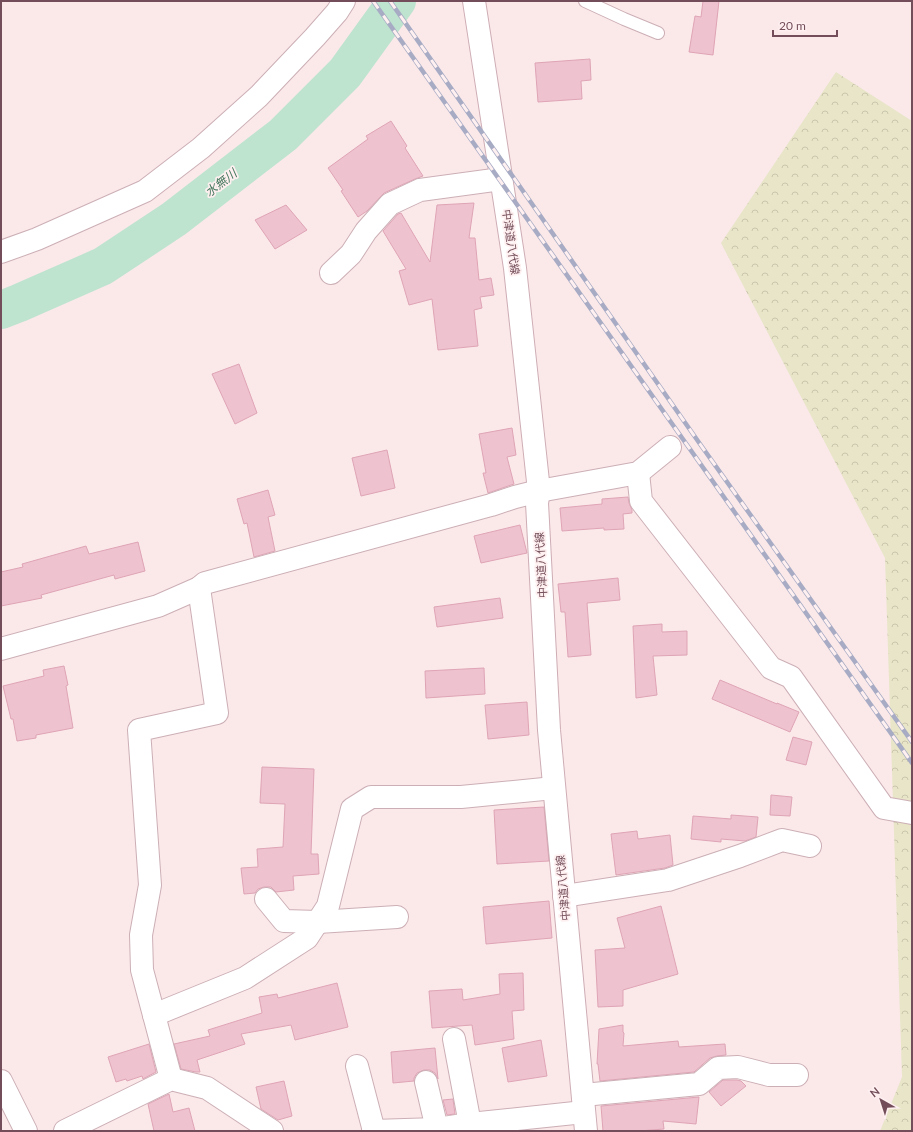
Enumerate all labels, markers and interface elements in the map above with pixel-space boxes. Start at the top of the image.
scale bar [773,12,837,38]
text: 20 m [779,18,806,33]
water label: 水無川 [202,164,241,200]
street label: 中津道八代線 [500,208,523,276]
street label: 中津道八代線 [532,532,549,598]
street label: 中津道八代線 [553,855,572,921]
north arrow [861,1080,901,1120]
text: N [867,1084,882,1100]

